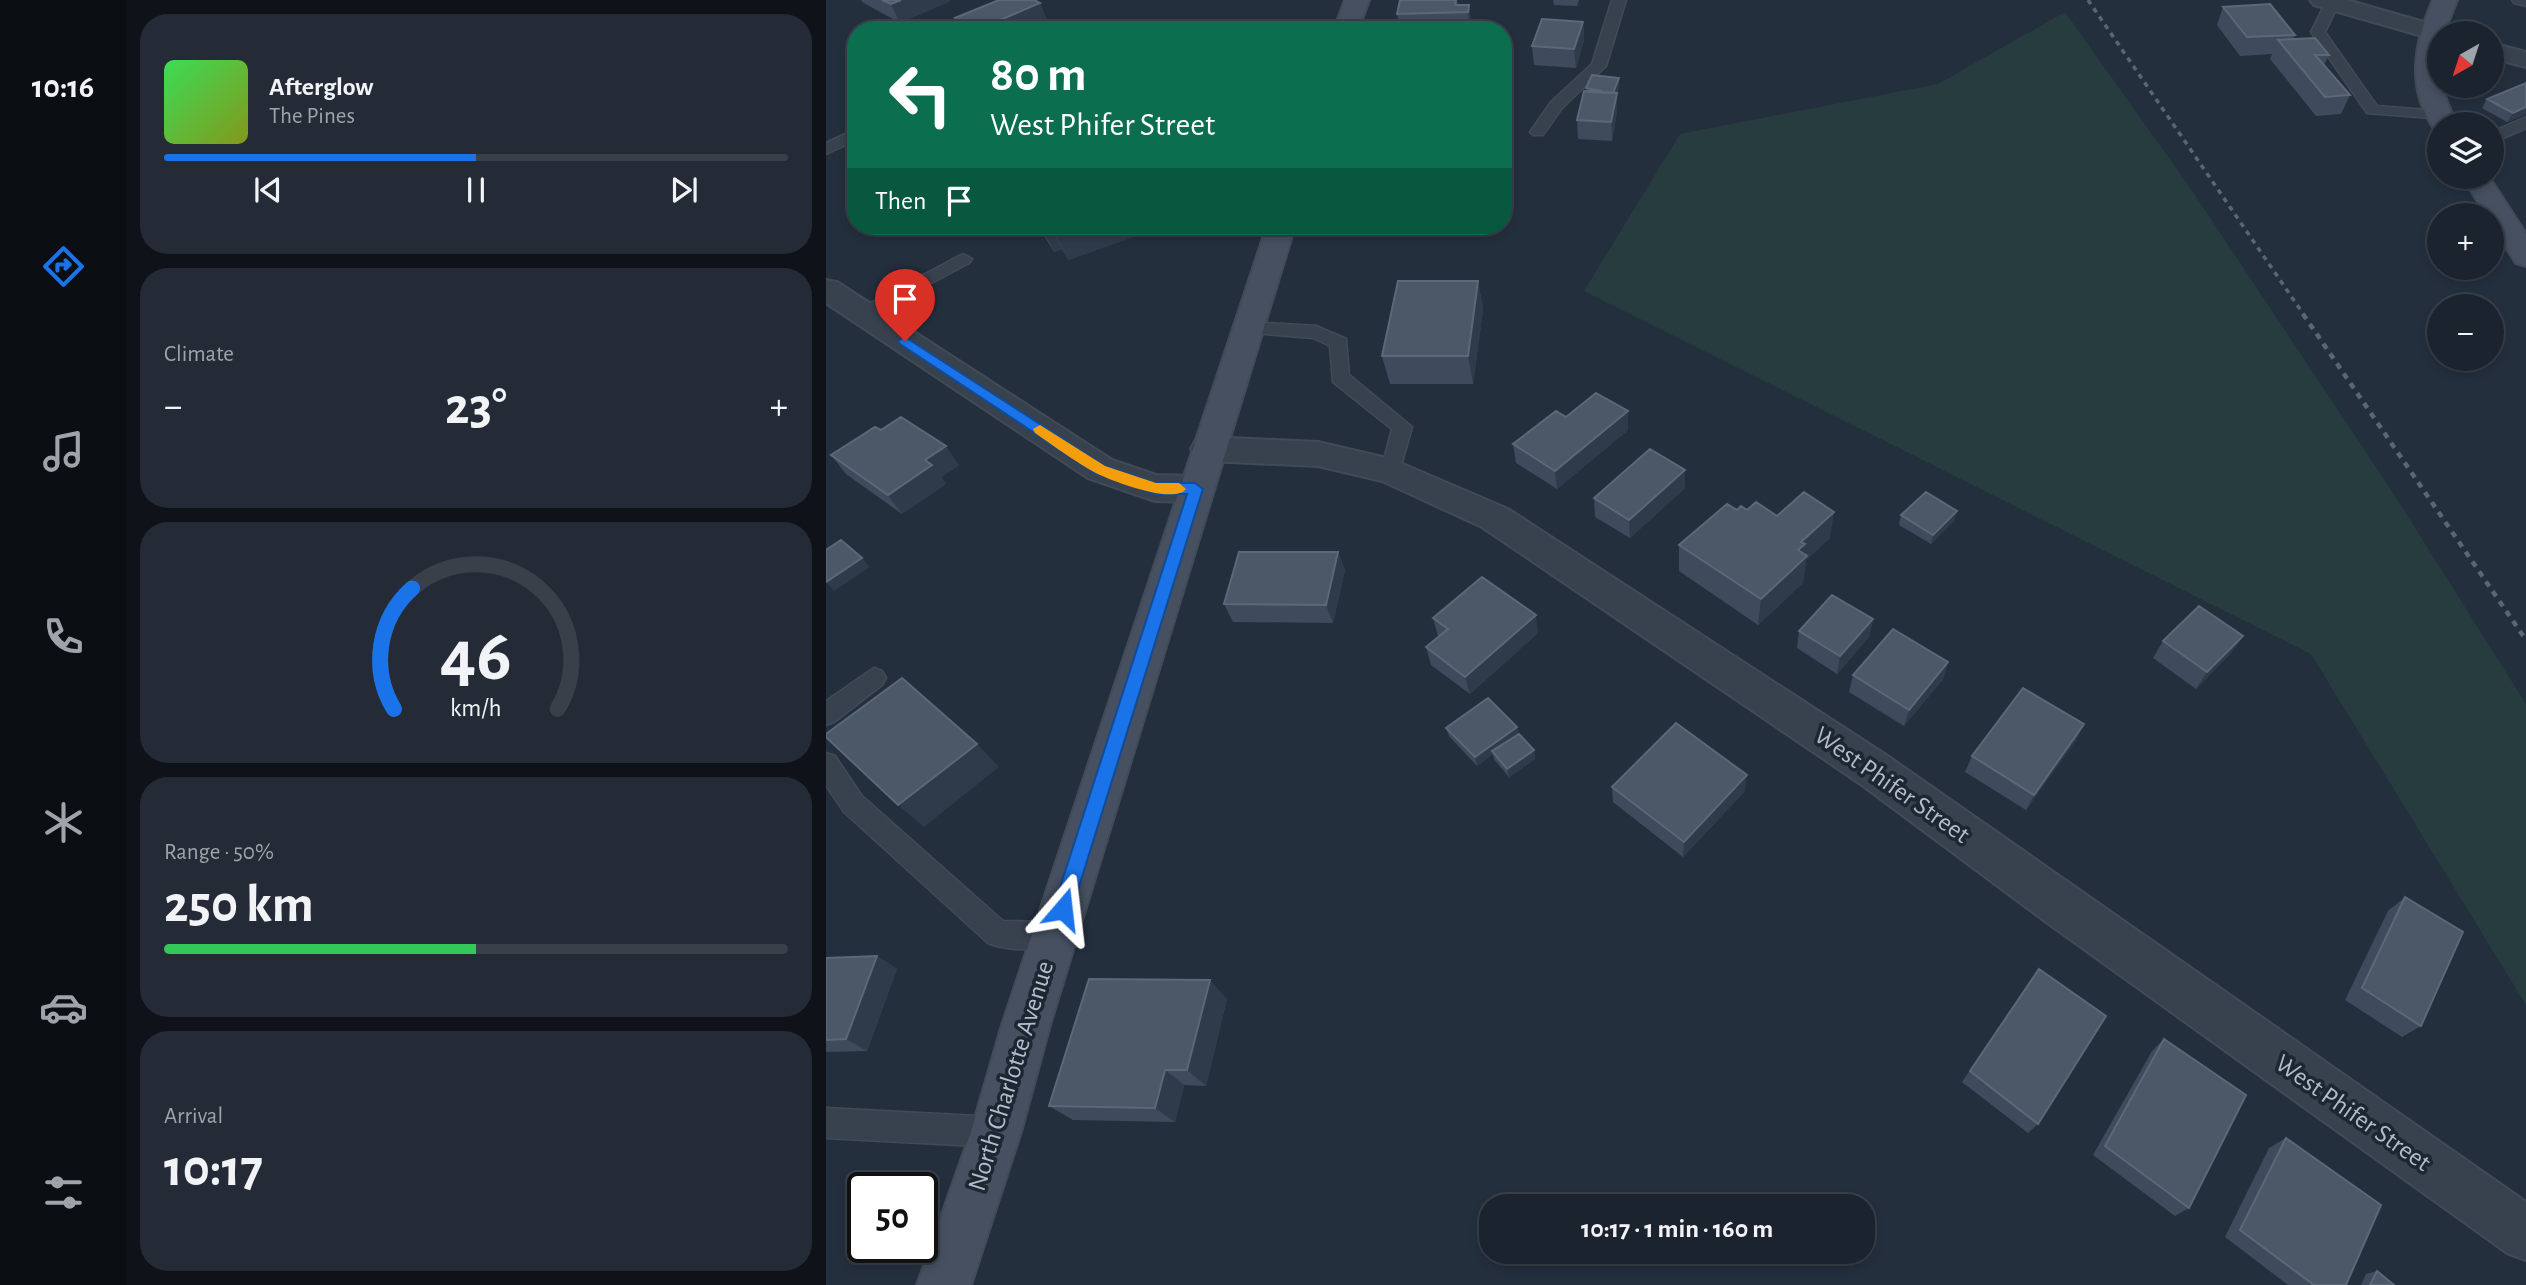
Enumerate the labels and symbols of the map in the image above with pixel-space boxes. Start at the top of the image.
north arrow [2427,21,2504,98]
pin [875,269,935,341]
street label: West Phifer Street [1810,722,1974,848]
position arrow [1026,872,1100,946]
street label: North Charlotte Avenue [964,958,1058,1194]
street label: West Phifer Street [2271,1050,2435,1176]
speed limit sign: 50 [847,1172,938,1263]

